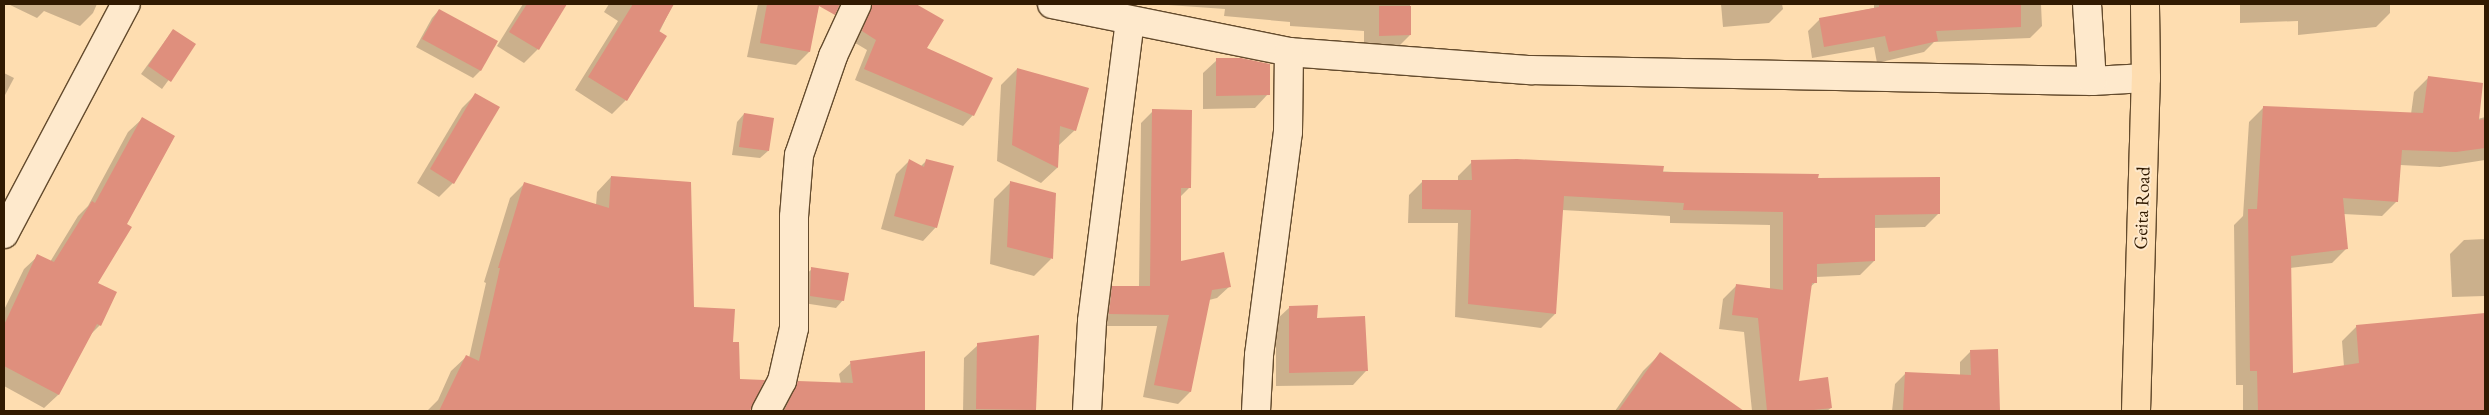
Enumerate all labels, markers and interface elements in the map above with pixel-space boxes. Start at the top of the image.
street label: Geita Road [2129,166,2155,250]

